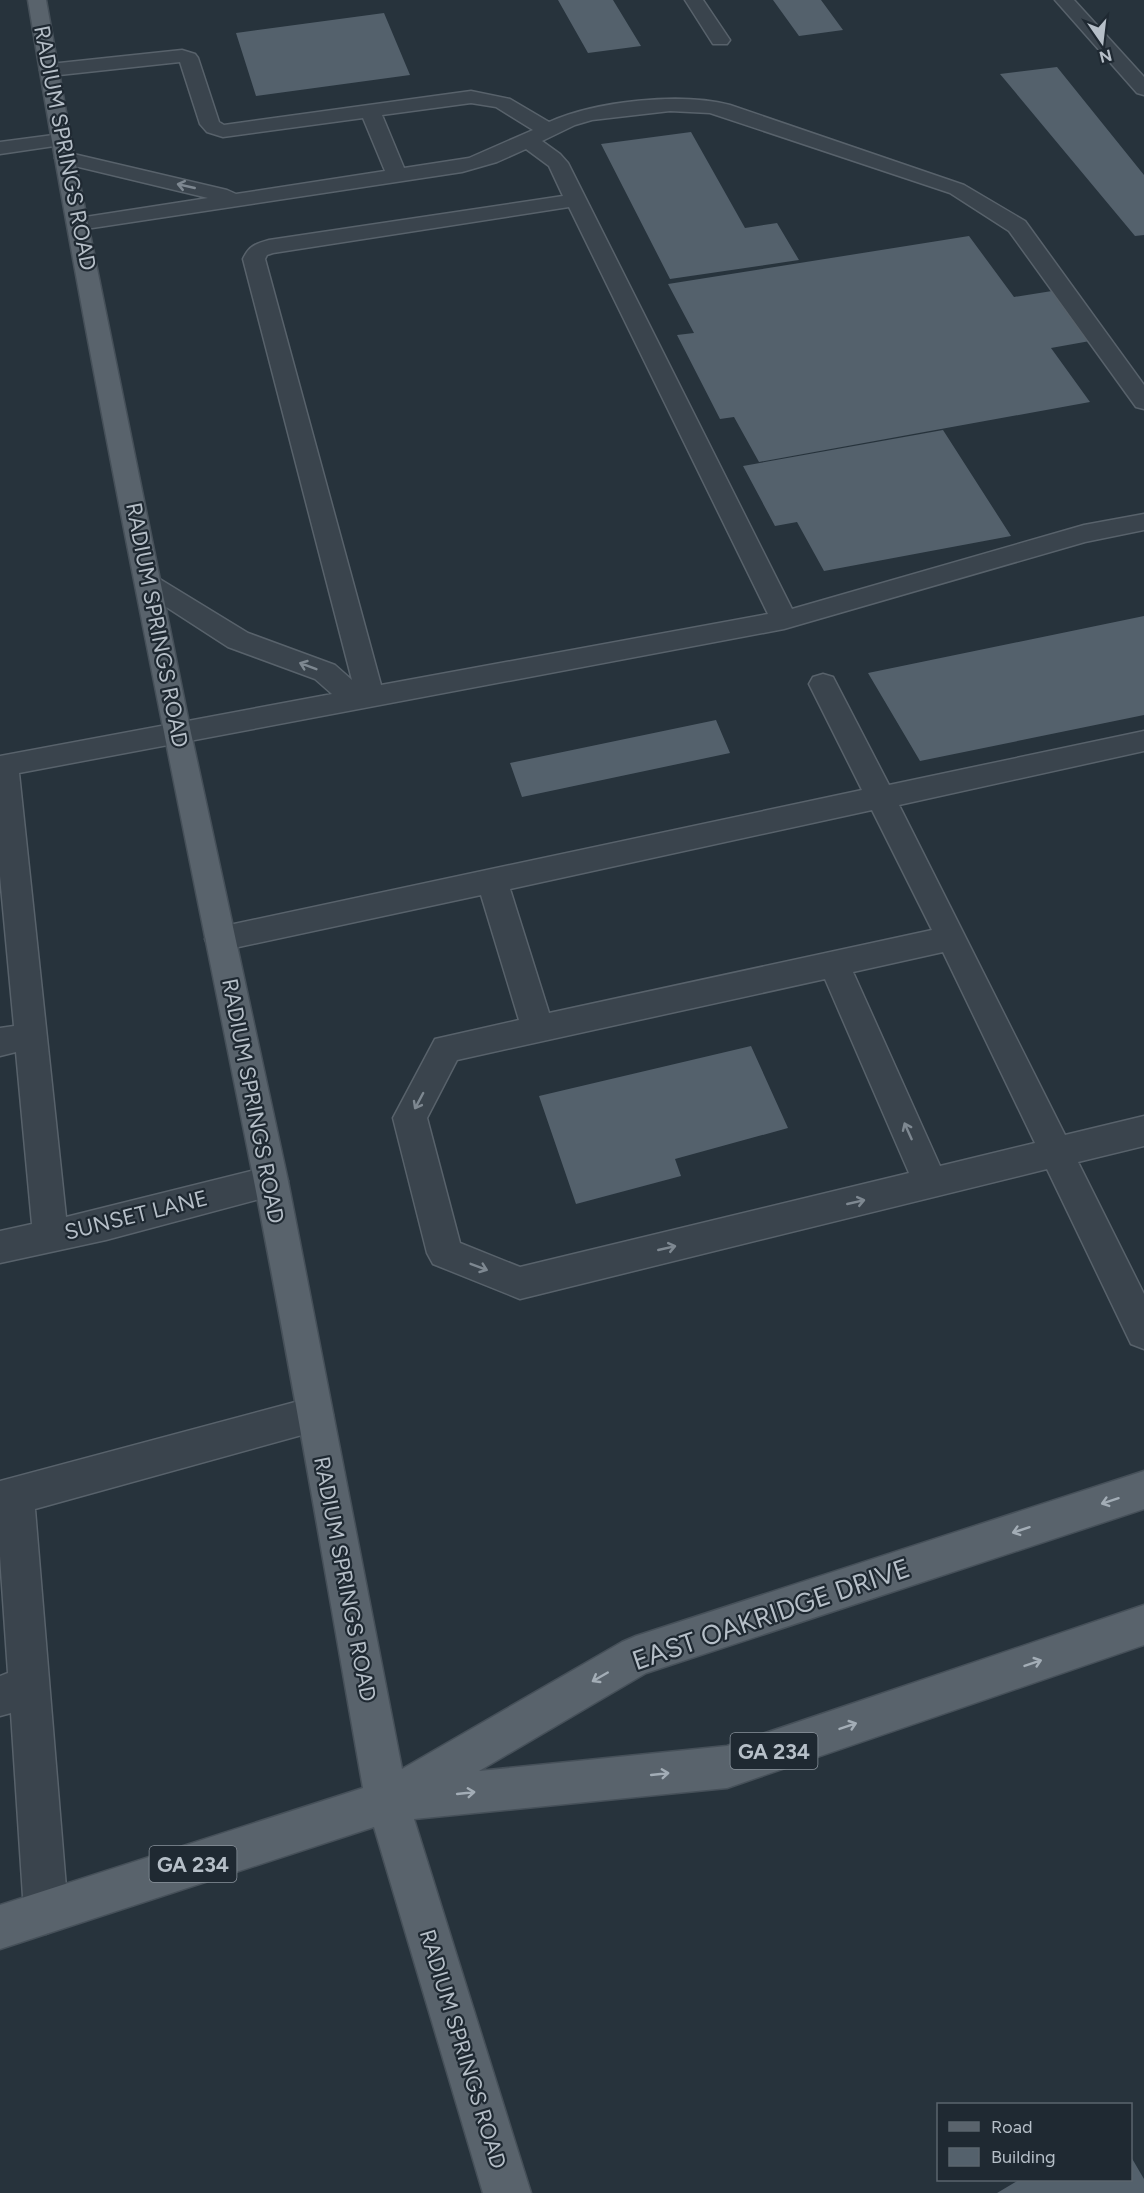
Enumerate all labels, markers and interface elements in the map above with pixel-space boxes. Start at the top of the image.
north arrow [1072,12,1132,72]
street label: RADIUM SPRINGS ROAD [28,23,102,273]
text: N [1097,45,1114,67]
one-way arrow [177,180,197,191]
street label: RADIUM SPRINGS ROAD [120,500,194,750]
one-way arrow [299,659,318,670]
street label: RADIUM SPRINGS ROAD [216,976,290,1226]
one-way arrow [413,1092,425,1109]
one-way arrow [901,1122,913,1140]
street label: SUNSET LANE [62,1184,210,1246]
one-way arrow [847,1196,866,1208]
one-way arrow [657,1241,676,1253]
one-way arrow [469,1262,488,1273]
street label: RADIUM SPRINGS ROAD [308,1454,382,1704]
one-way arrow [1101,1496,1120,1507]
one-way arrow [1012,1525,1031,1536]
street label: EAST OAKRIDGE DRIVE [628,1551,914,1677]
one-way arrow [1023,1657,1042,1668]
one-way arrow [592,1671,609,1683]
one-way arrow [838,1719,857,1730]
road number: GA 234 [730,1733,818,1769]
one-way arrow [650,1768,670,1779]
one-way arrow [456,1787,475,1798]
road number: GA 234 [150,1846,236,1882]
street label: RADIUM SPRINGS ROAD [414,1926,512,2172]
legend [937,2103,1132,2181]
text: Road [991,2116,1032,2138]
text: Building [991,2146,1056,2168]

